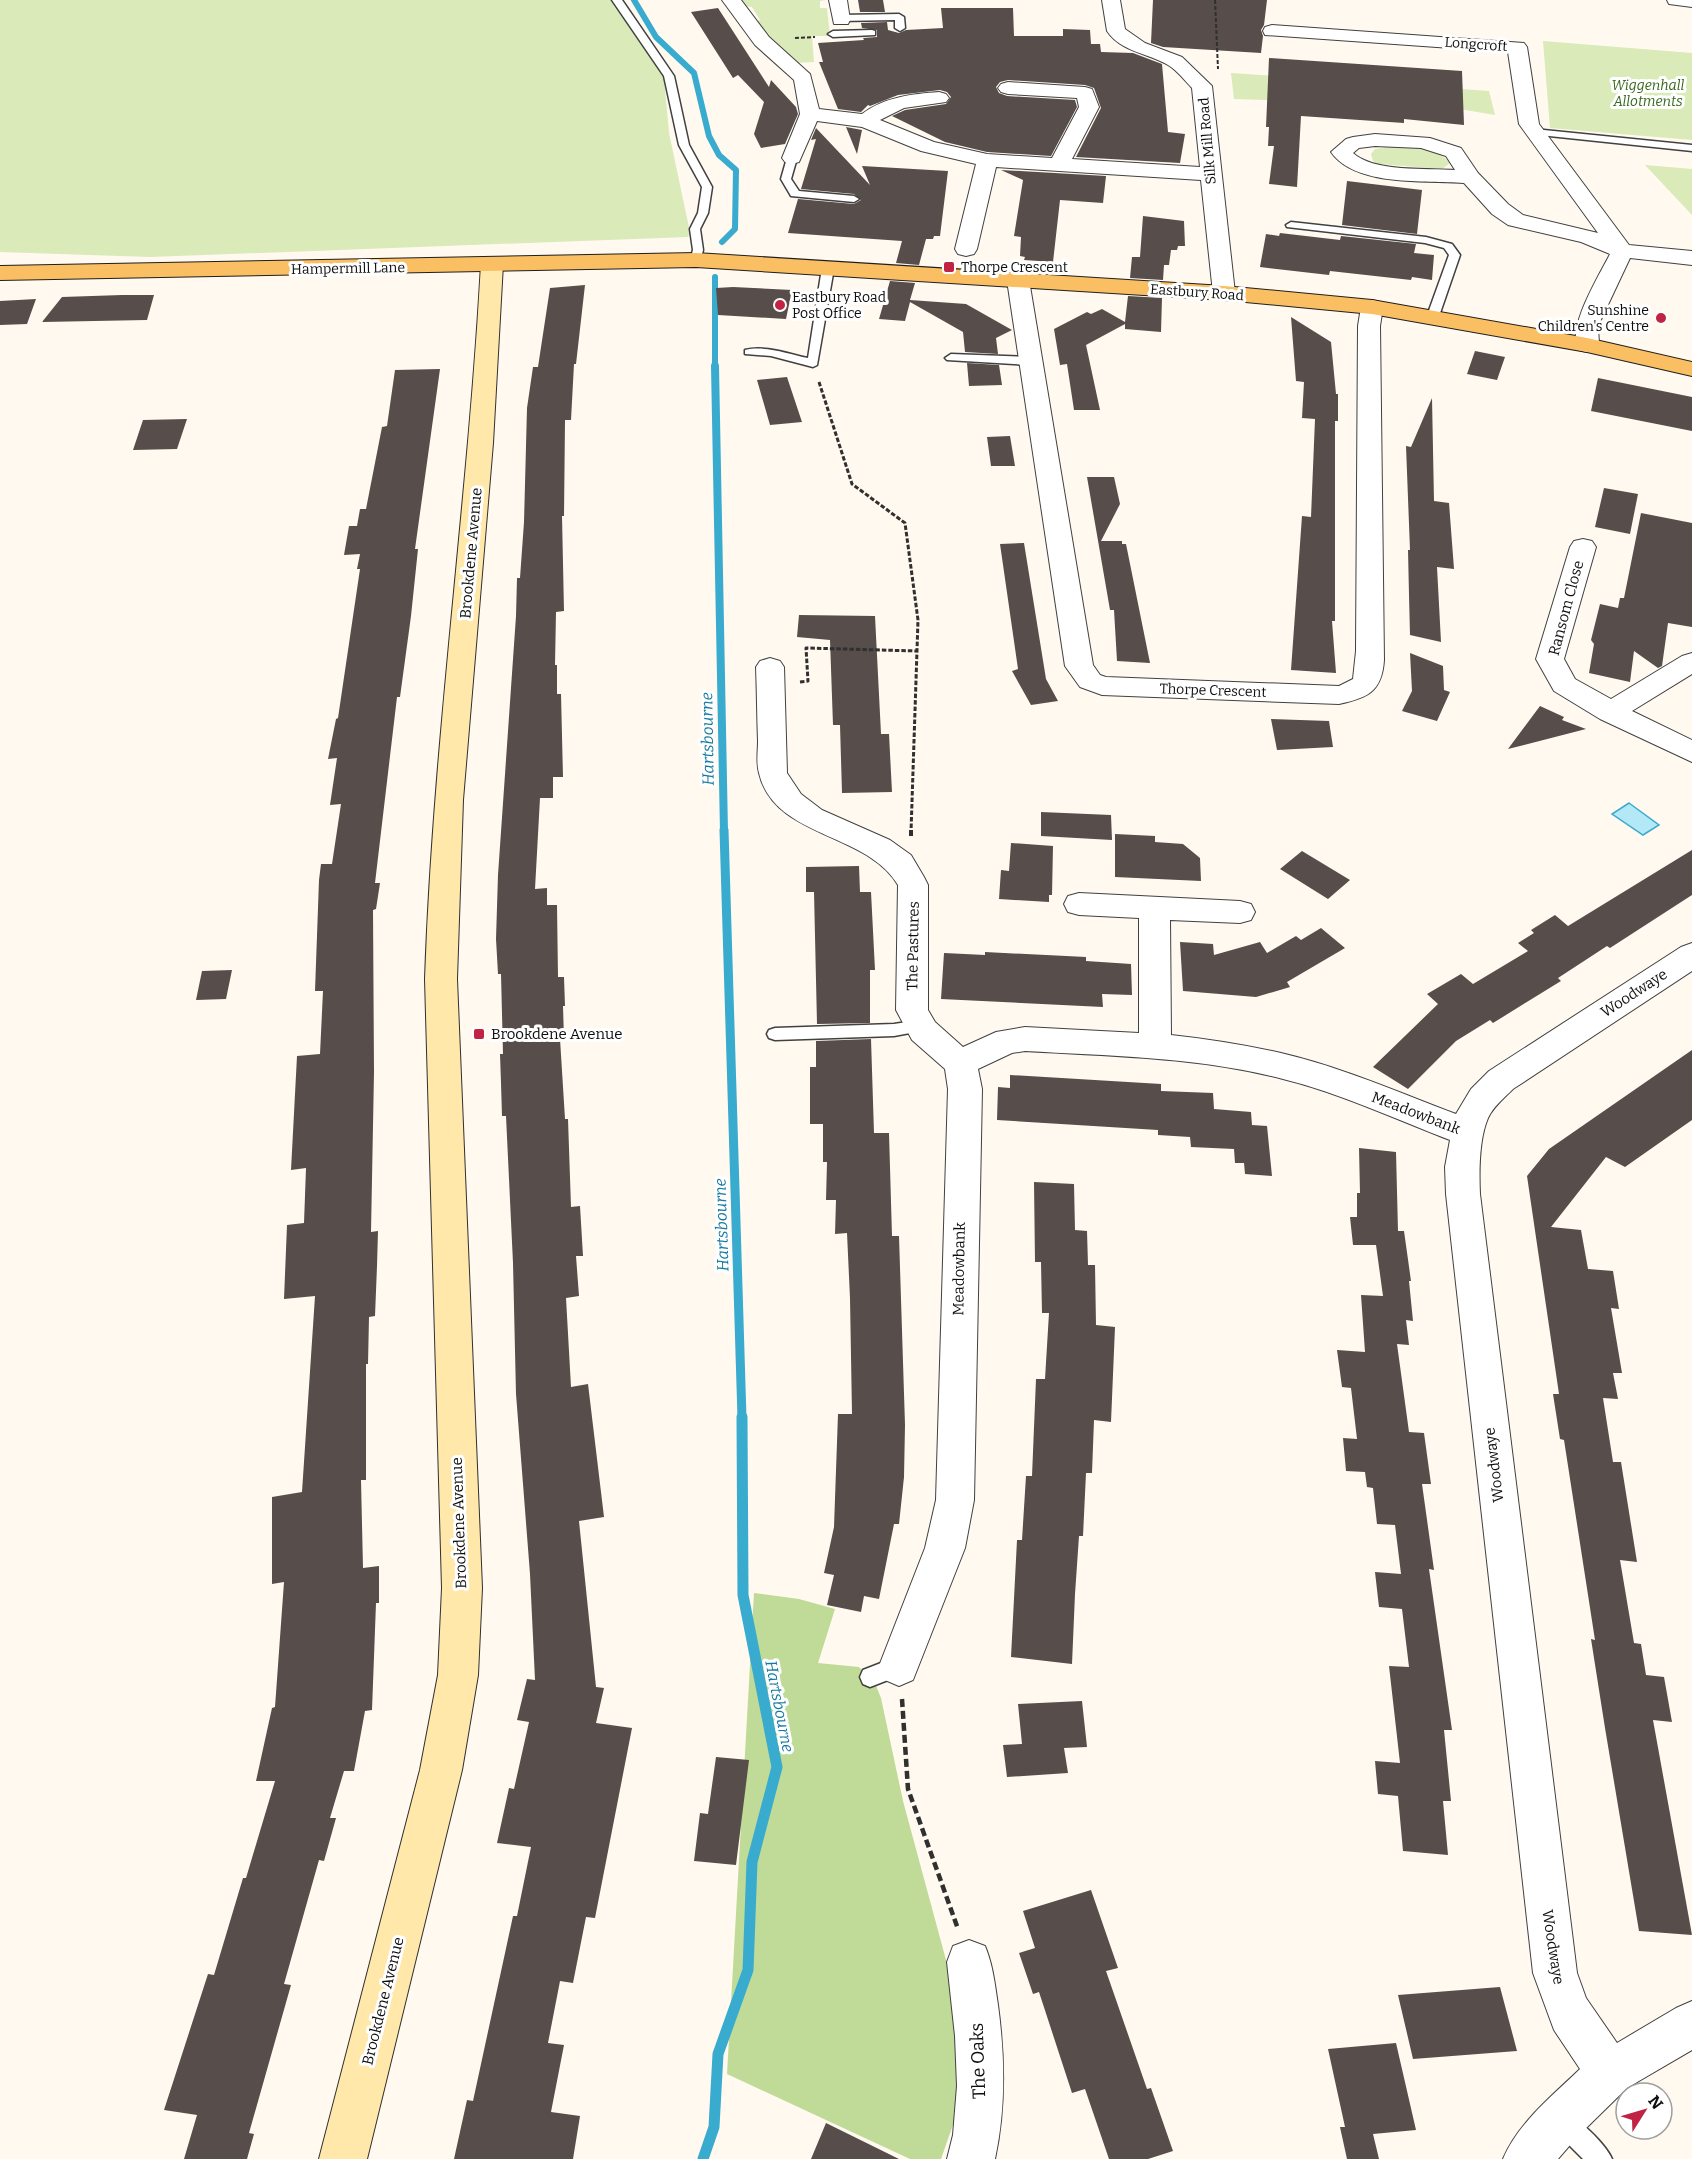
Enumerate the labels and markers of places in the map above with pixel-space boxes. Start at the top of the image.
place label: Thorpe Crescent [961,259,1068,276]
marker: Thorpe Crescent [942,260,956,274]
place label: Eastbury Road Post Office [792,289,886,322]
marker: Eastbury Road Post Office [773,298,787,312]
place label: Sunshine Children's Centre [1538,302,1649,335]
marker: Sunshine Children's Centre [1654,311,1668,325]
place label: Brookdene Avenue [491,1025,622,1043]
marker: Brookdene Avenue [472,1027,486,1041]

